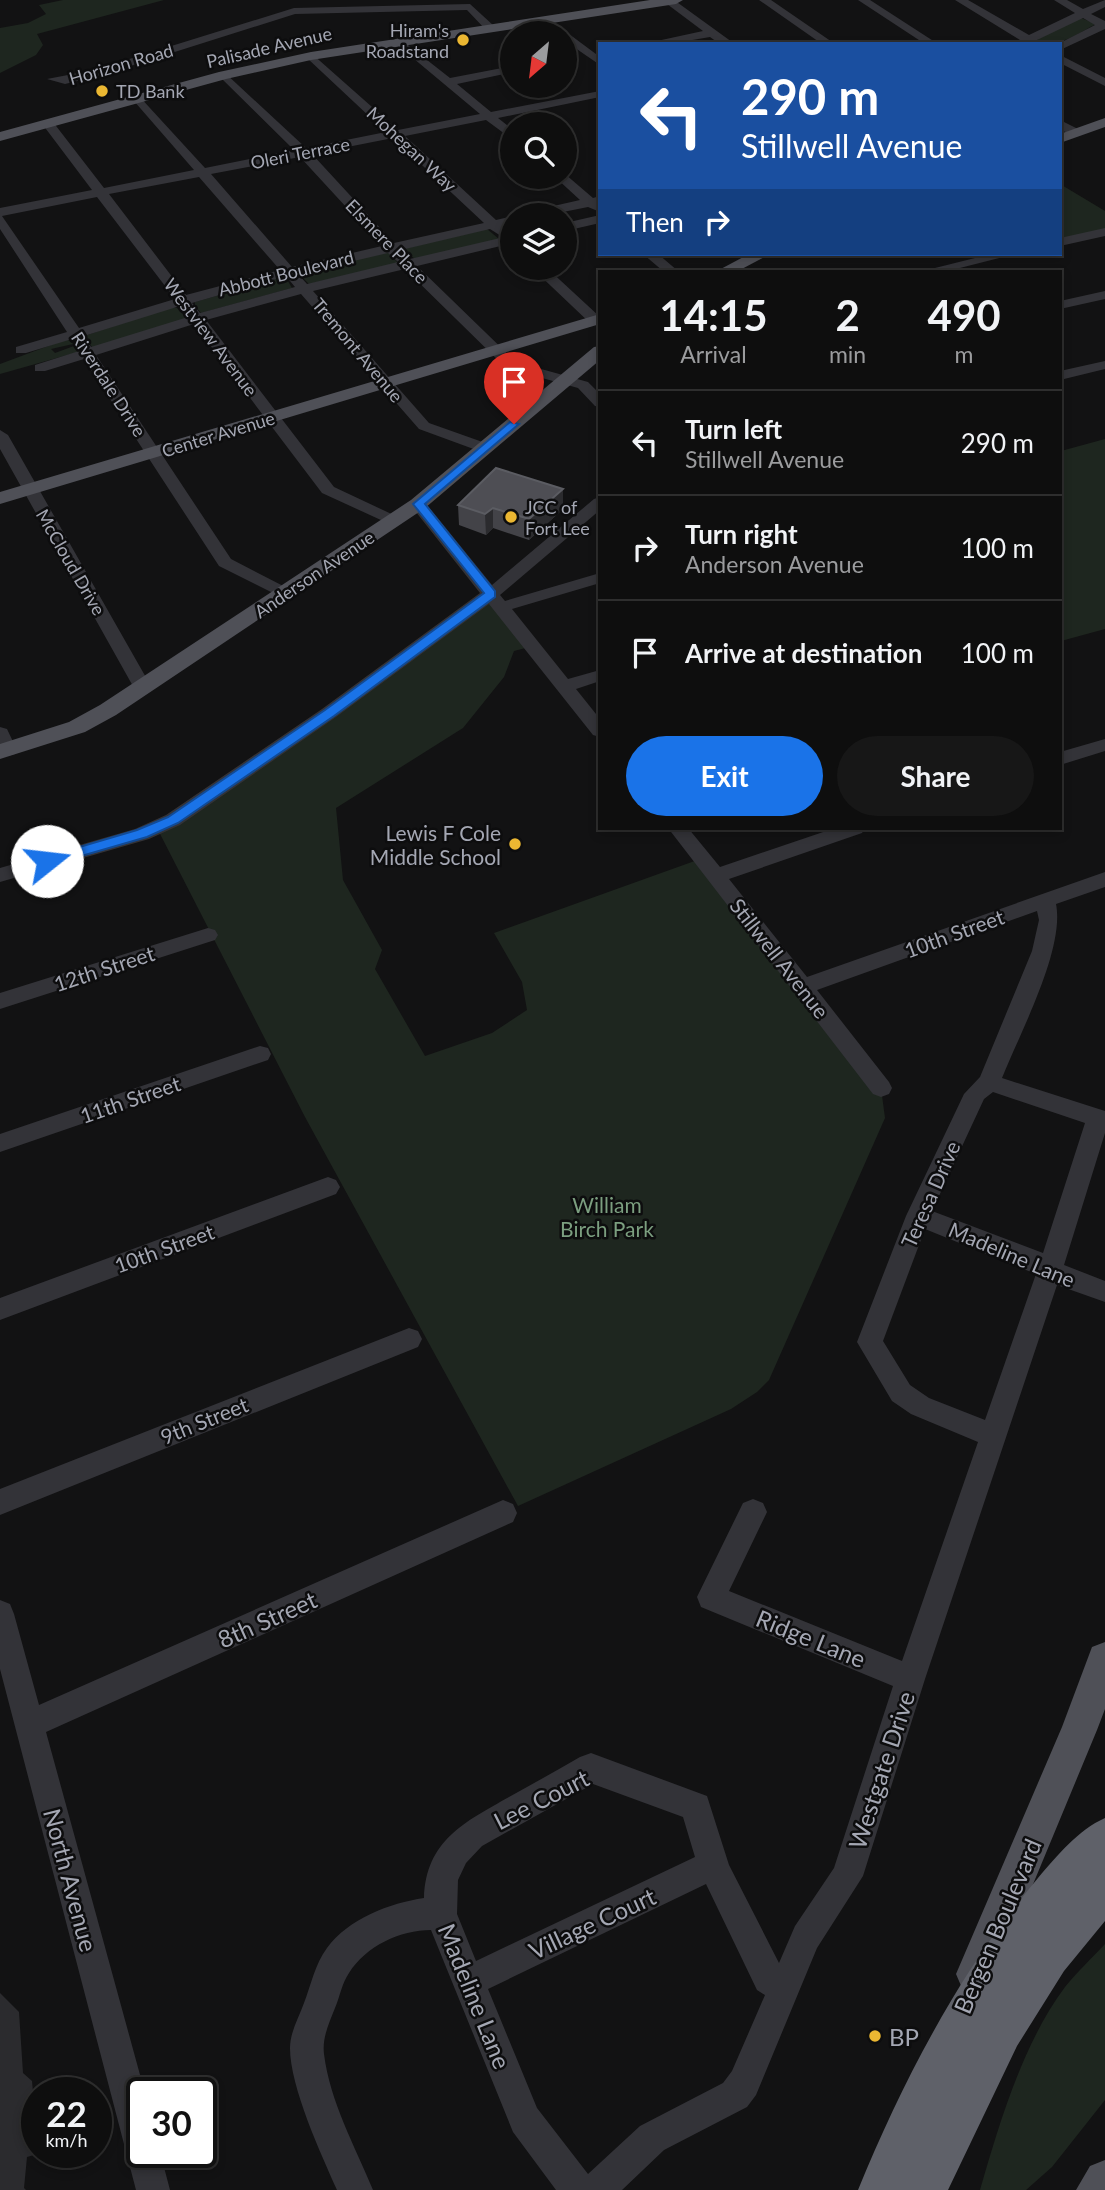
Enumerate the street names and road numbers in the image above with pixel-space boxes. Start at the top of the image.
street label: Palisade Avenue [204,22,334,72]
street label: Horizon Road [66,39,176,89]
street label: Mohegan Way [363,102,462,197]
street label: Oleri Terrace [248,133,352,173]
street label: Elsmere Place [341,194,433,288]
street label: Abbott Boulevard [216,246,356,300]
street label: Westview Avenue [160,274,262,400]
street label: Tremont Avenue [308,293,408,407]
street label: Riverdale Drive [67,327,151,441]
street label: Center Avenue [159,406,277,462]
street label: McCloud Drive [32,505,110,619]
street label: Anderson Avenue [250,526,378,622]
street label: Stillwell Avenue [725,893,835,1023]
street label: 10th Street [901,903,1008,963]
street label: 12th Street [51,940,158,996]
street label: 11th Street [77,1070,184,1128]
street label: Teresa Drive [895,1137,965,1251]
street label: Madeline Lane [945,1216,1079,1292]
street label: 10th Street [111,1218,218,1278]
street label: 9th Street [157,1391,252,1449]
street label: 8th Street [213,1584,321,1654]
street label: Ridge Lane [752,1603,870,1673]
street label: Westgate Drive [842,1688,920,1852]
street label: Lee Court [489,1763,594,1835]
street label: North Avenue [38,1805,104,1955]
street label: Bergen Boulevard [947,1834,1047,2018]
street label: Village Court [524,1881,660,1965]
street label: Madeline Lane [433,1919,517,2073]

